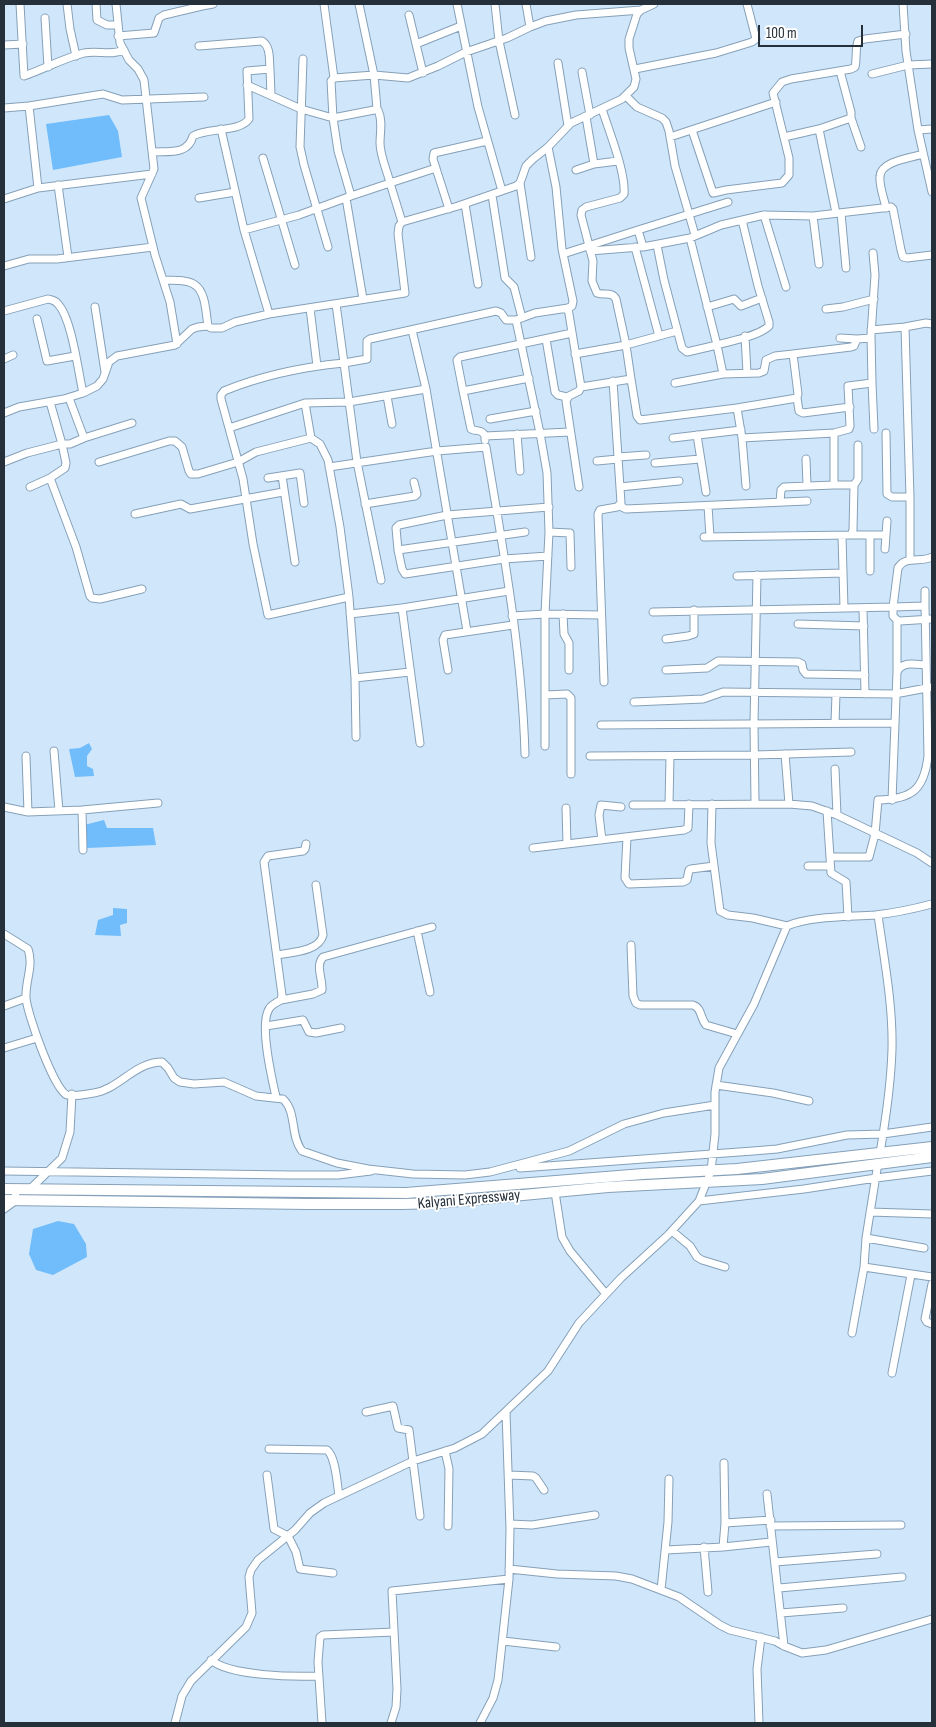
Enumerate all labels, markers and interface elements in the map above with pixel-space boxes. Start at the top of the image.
scale bar [761,15,866,47]
text: 100 m [766,24,797,43]
street label: Kalyani Expressway [417,1186,521,1214]

